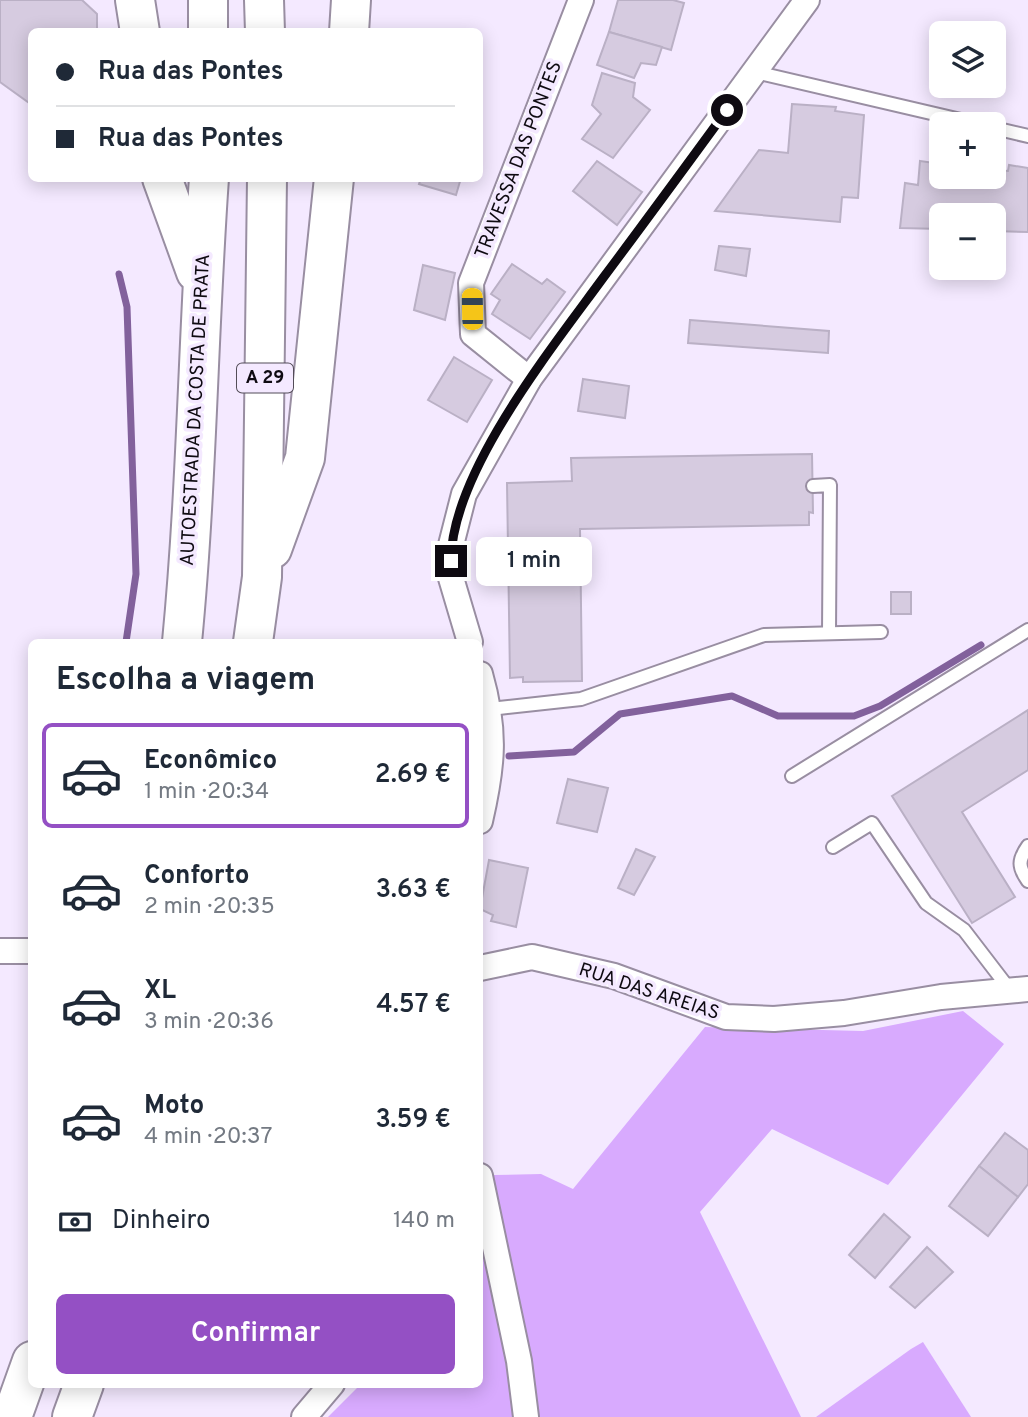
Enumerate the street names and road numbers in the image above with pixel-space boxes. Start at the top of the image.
street label: TRAVESSA DAS PONTES [470,58,568,262]
street label: AUTOESTRADA DA COSTA DE PRATA [176,253,216,567]
road number: A 29 [237,364,293,392]
street label: RUA DAS AREIAS [576,958,722,1026]

